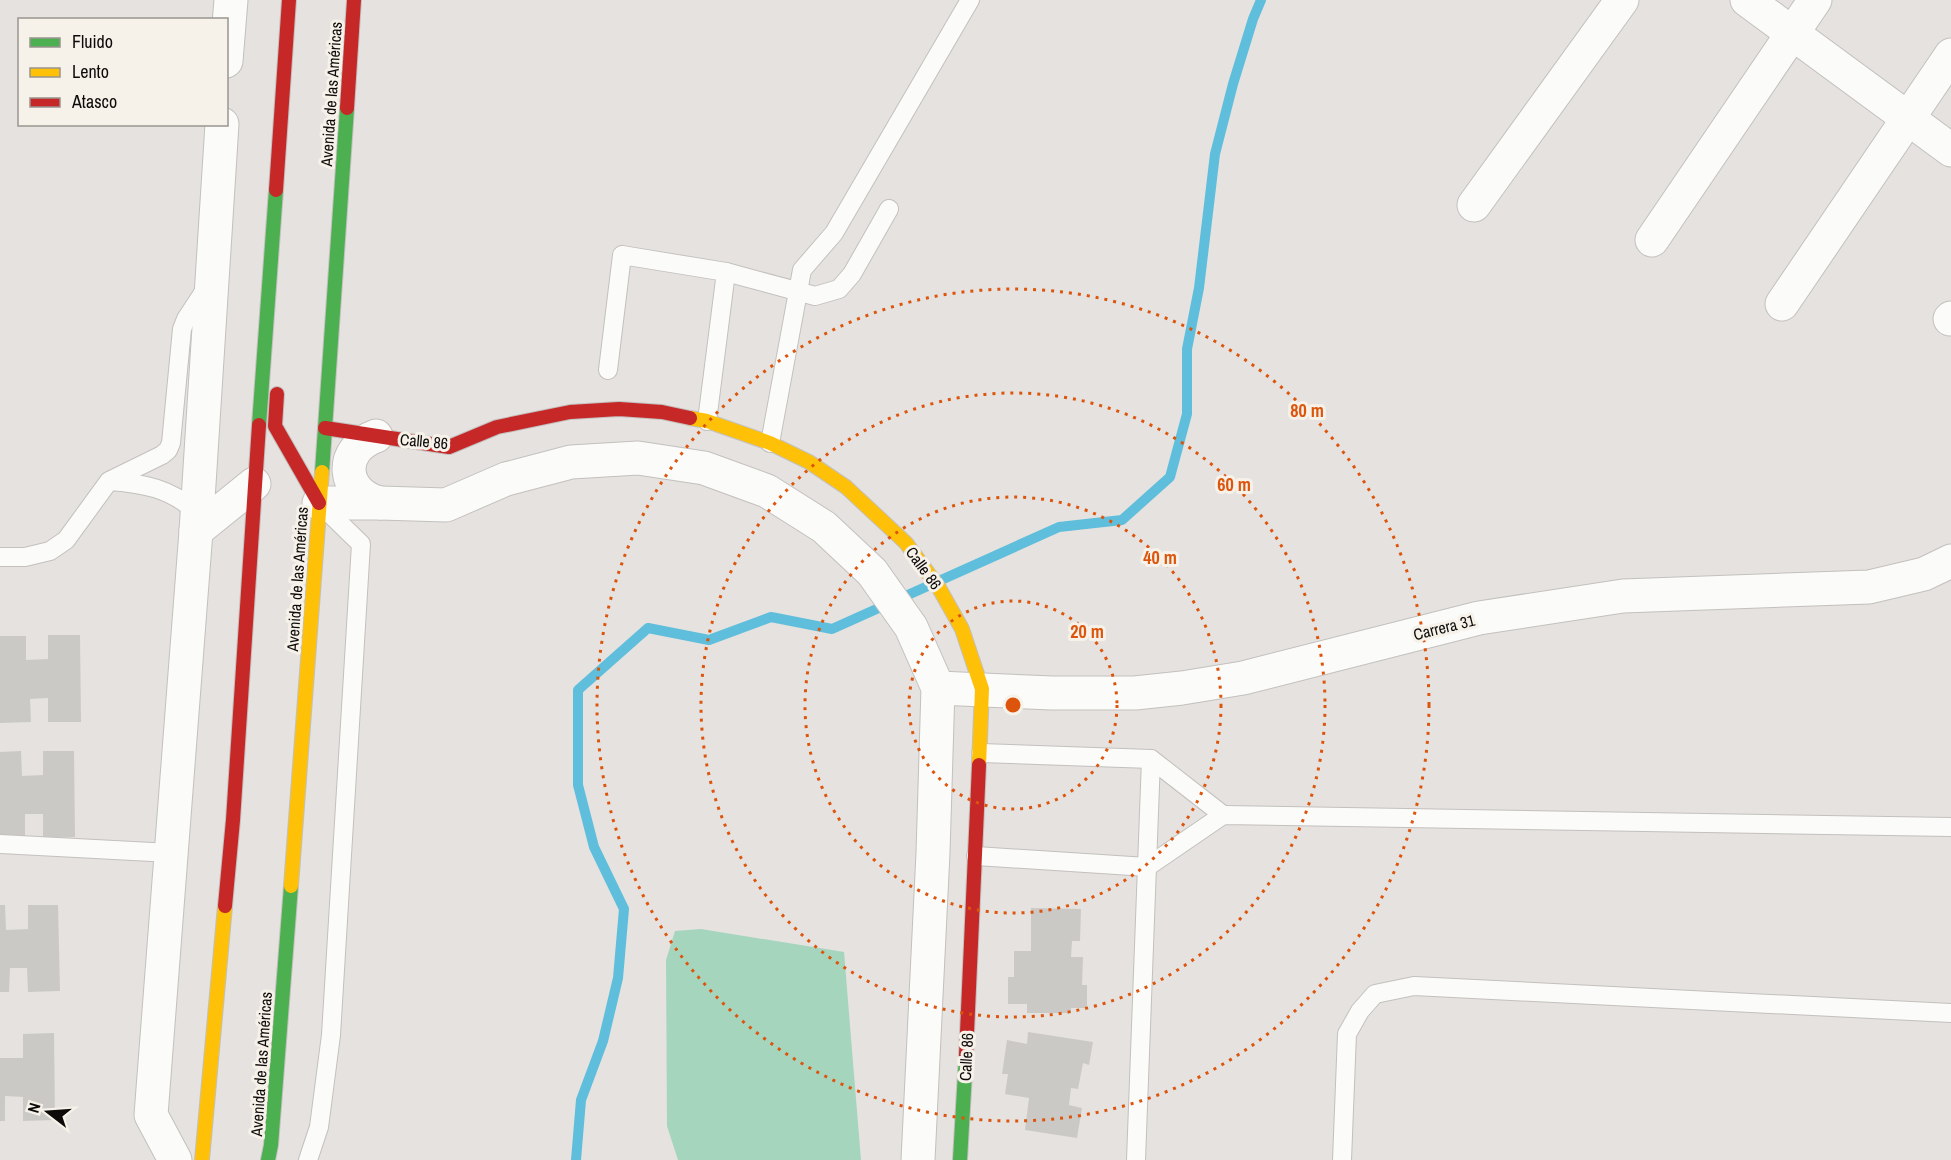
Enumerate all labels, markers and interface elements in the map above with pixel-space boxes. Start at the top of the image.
legend [18,18,228,126]
street label: Avenida de las Américas [315,21,347,168]
text: Fluido [72,29,113,54]
text: Lento [72,59,109,84]
text: Atasco [71,89,117,114]
text: 80 m [1290,398,1324,423]
street label: Calle 86 [399,428,449,454]
text: 60 m [1217,472,1251,497]
street label: Avenida de las Américas [281,506,313,653]
street label: Calle 86 [901,542,947,594]
text: 40 m [1143,545,1177,570]
street label: Carrera 31 [1411,609,1478,645]
text: 20 m [1070,619,1104,644]
centre of rings [1003,695,1023,715]
street label: Avenida de las Américas [245,991,277,1138]
street label: Calle 86 [954,1032,978,1082]
north arrow [18,1082,78,1142]
text: N [22,1100,46,1115]

